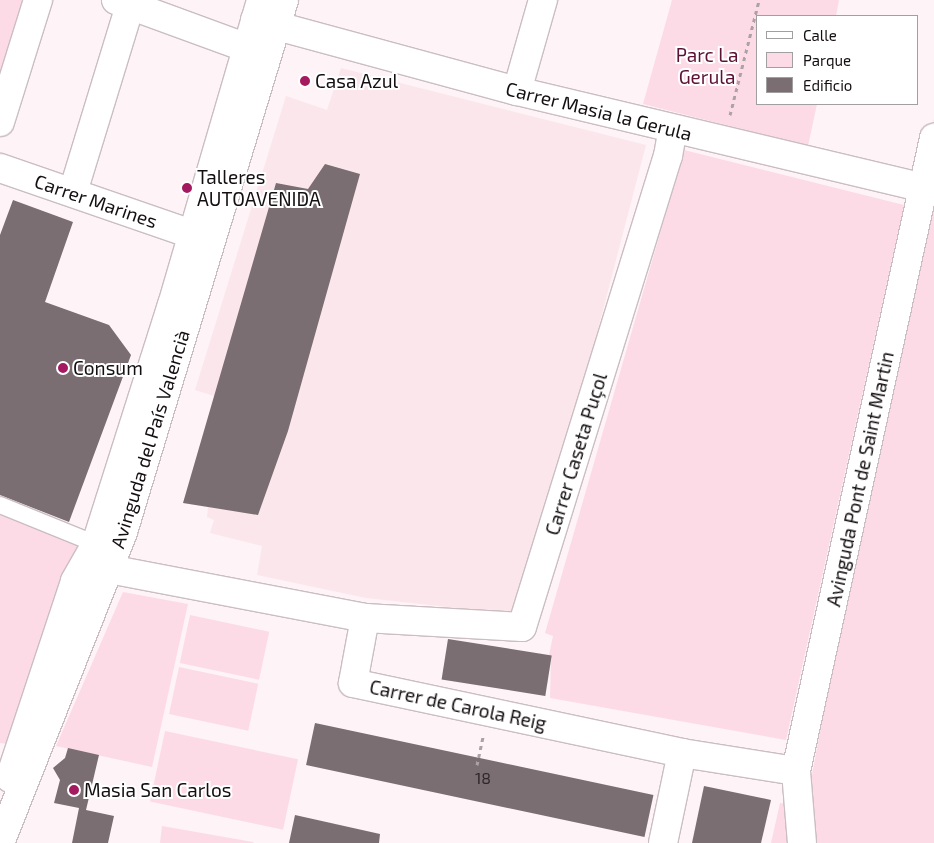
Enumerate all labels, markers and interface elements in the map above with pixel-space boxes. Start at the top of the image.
legend [756,15,919,105]
text: Calle [803,26,837,44]
park label: Parc La Gerula [676,44,738,88]
text: Parque [803,51,851,69]
place label: Casa Azul [315,70,399,92]
marker: Casa Azul [299,75,311,87]
text: Edificio [803,76,852,94]
street label: Carrer Masia la Gerula [503,77,695,145]
place label: Talleres AUTOAVENIDA [197,166,321,210]
street label: Carrer Marines [31,169,161,233]
marker: Talleres AUTOAVENIDA [181,182,193,194]
street label: Avinguda del País Valencià [106,327,194,551]
street label: Avinguda Pont de Saint Martin [822,349,898,609]
place label: Consum [73,357,143,379]
marker: Consum [57,362,69,374]
street label: Carrer Caseta Puçol [540,370,612,538]
street label: Carrer de Carola Reig [367,675,549,735]
house number: 18 [475,768,491,788]
place label: Masia San Carlos [84,779,231,801]
marker: Masia San Carlos [68,784,80,796]

